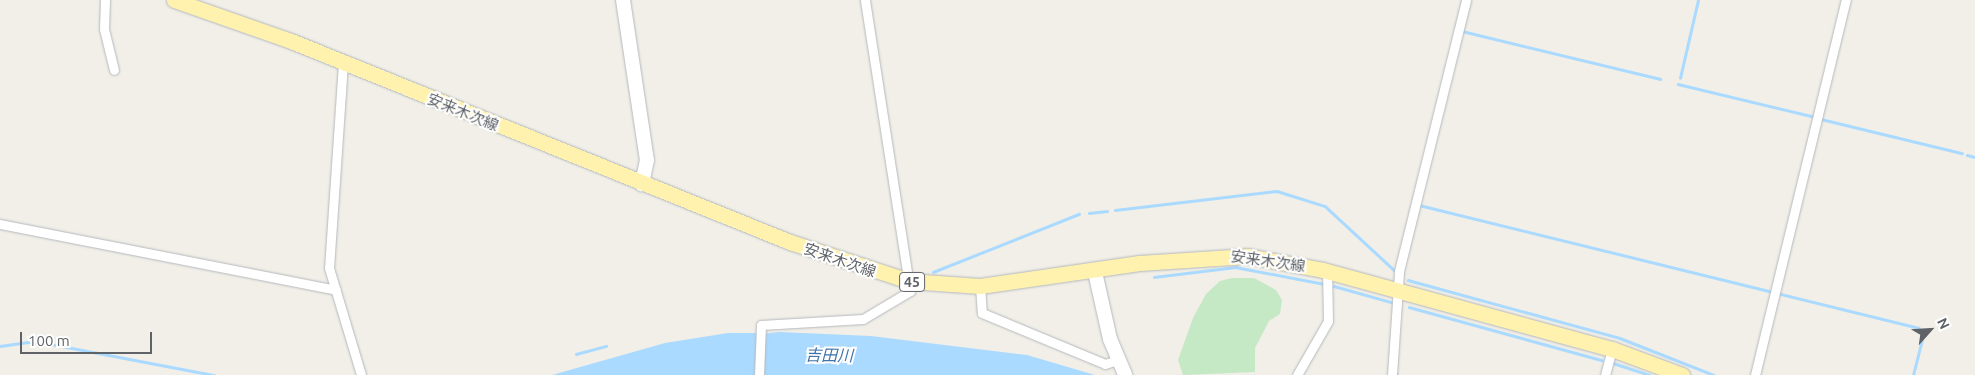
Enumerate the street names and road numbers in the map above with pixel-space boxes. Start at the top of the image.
street label: 安来木次線 [425,90,501,134]
street label: 安来木次線 [802,239,878,281]
street label: 安来木次線 [1230,247,1306,275]
road number: 45 [898,270,926,294]

